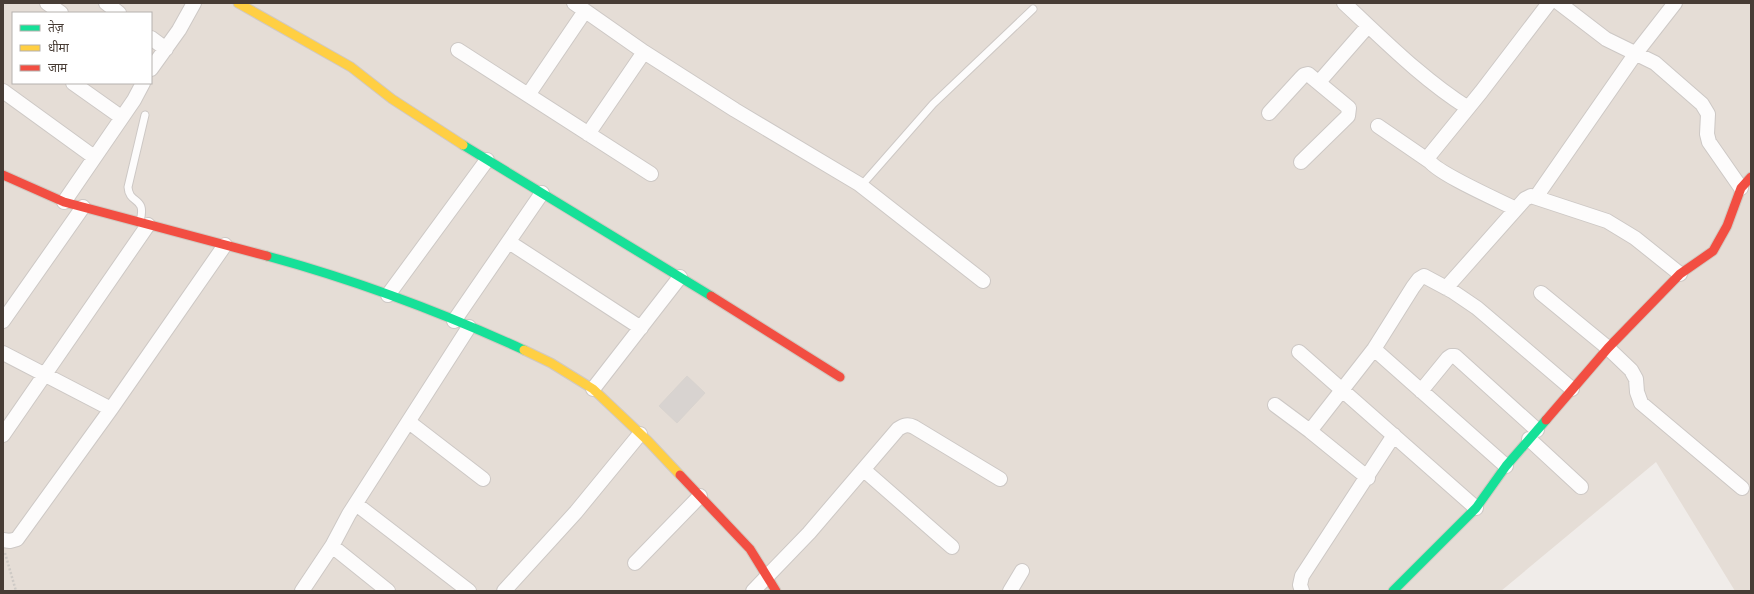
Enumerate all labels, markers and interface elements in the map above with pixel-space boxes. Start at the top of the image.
legend [12,12,152,84]
text: तेज़ [48,20,65,35]
text: धीमा [48,40,70,55]
text: जाम [48,61,68,75]

